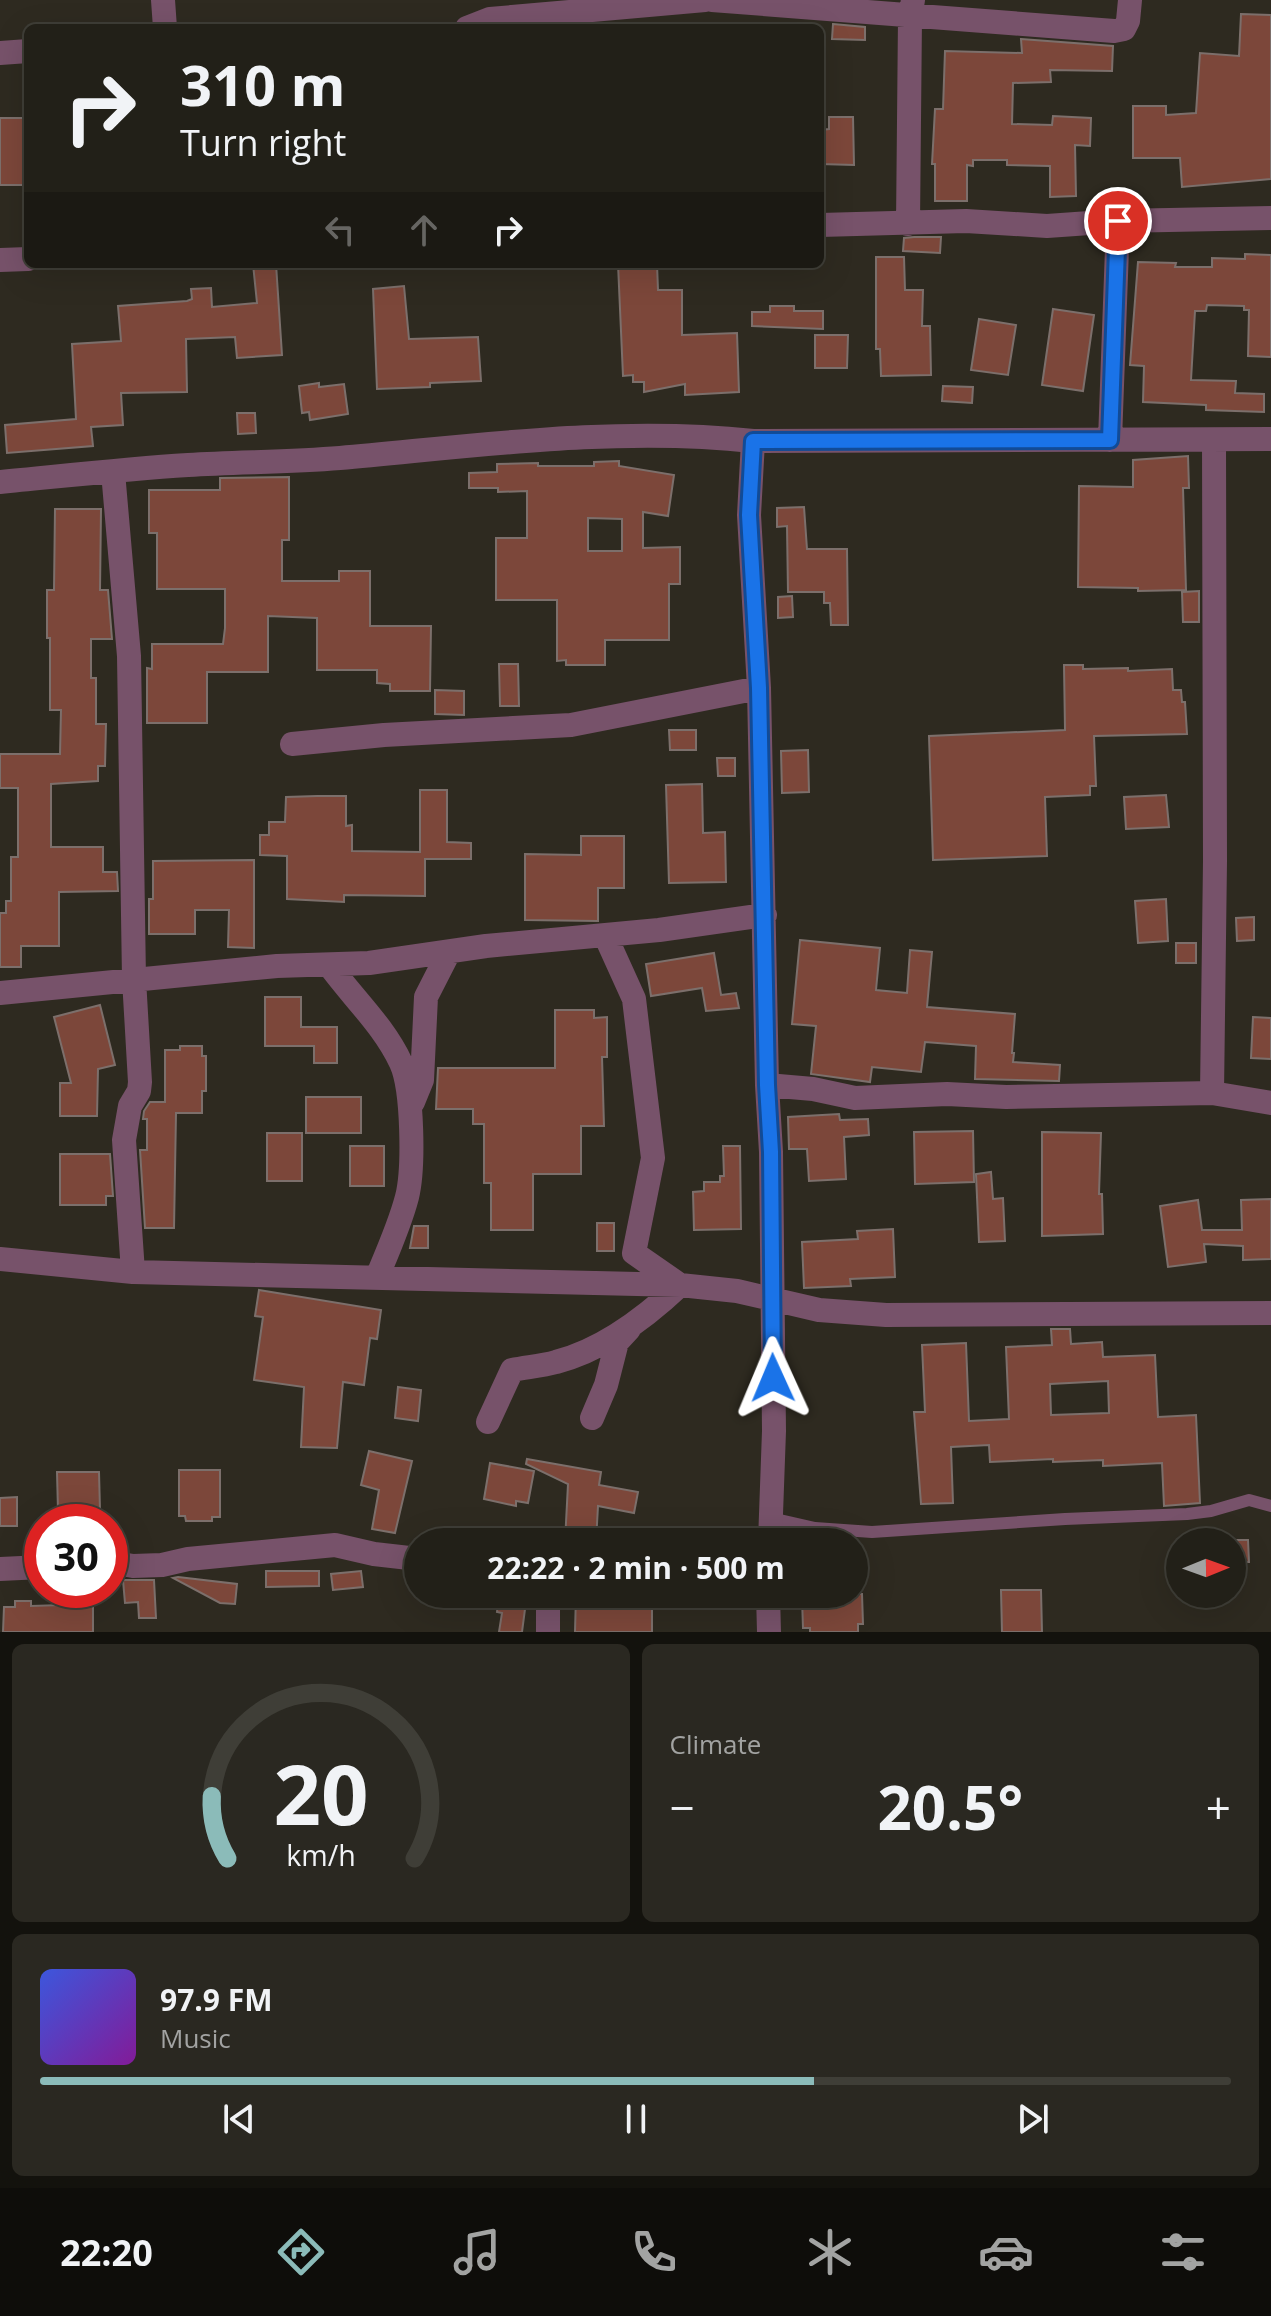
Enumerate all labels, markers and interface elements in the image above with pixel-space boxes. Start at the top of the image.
text: 310 m [180,46,346,122]
icon: right [48,56,152,160]
text: Turn right [180,118,346,167]
pin [1084,187,1152,255]
icon: arrive [1096,199,1140,243]
icon: left [318,208,362,252]
icon: ahead [402,208,446,252]
icon: right [486,208,530,252]
position arrow [731,1336,815,1420]
speed limit sign: 30 [24,1504,128,1608]
north arrow [1166,1528,1246,1608]
map controls [1166,1528,1246,1608]
text: 22:22 · 2 min · 500 m [487,1547,785,1588]
text: Climate [670,1726,761,1762]
text: 20 [273,1736,368,1849]
text: 20.5° [877,1766,1023,1848]
text: − [670,1777,695,1837]
text: + [1206,1777,1231,1837]
text: km/h [286,1835,355,1874]
text: 97.9 FM [160,1979,273,2020]
text: Music [160,2020,231,2056]
icon: previous [217,2097,261,2141]
icon: pause [614,2097,658,2141]
icon: next [1011,2097,1055,2141]
icon: directions [273,2224,329,2280]
icon: music [449,2224,505,2280]
icon: phone [626,2224,682,2280]
icon: climate [802,2224,858,2280]
icon: car [978,2224,1034,2280]
icon: filters [1155,2224,1211,2280]
text: 22:20 [60,2228,153,2277]

